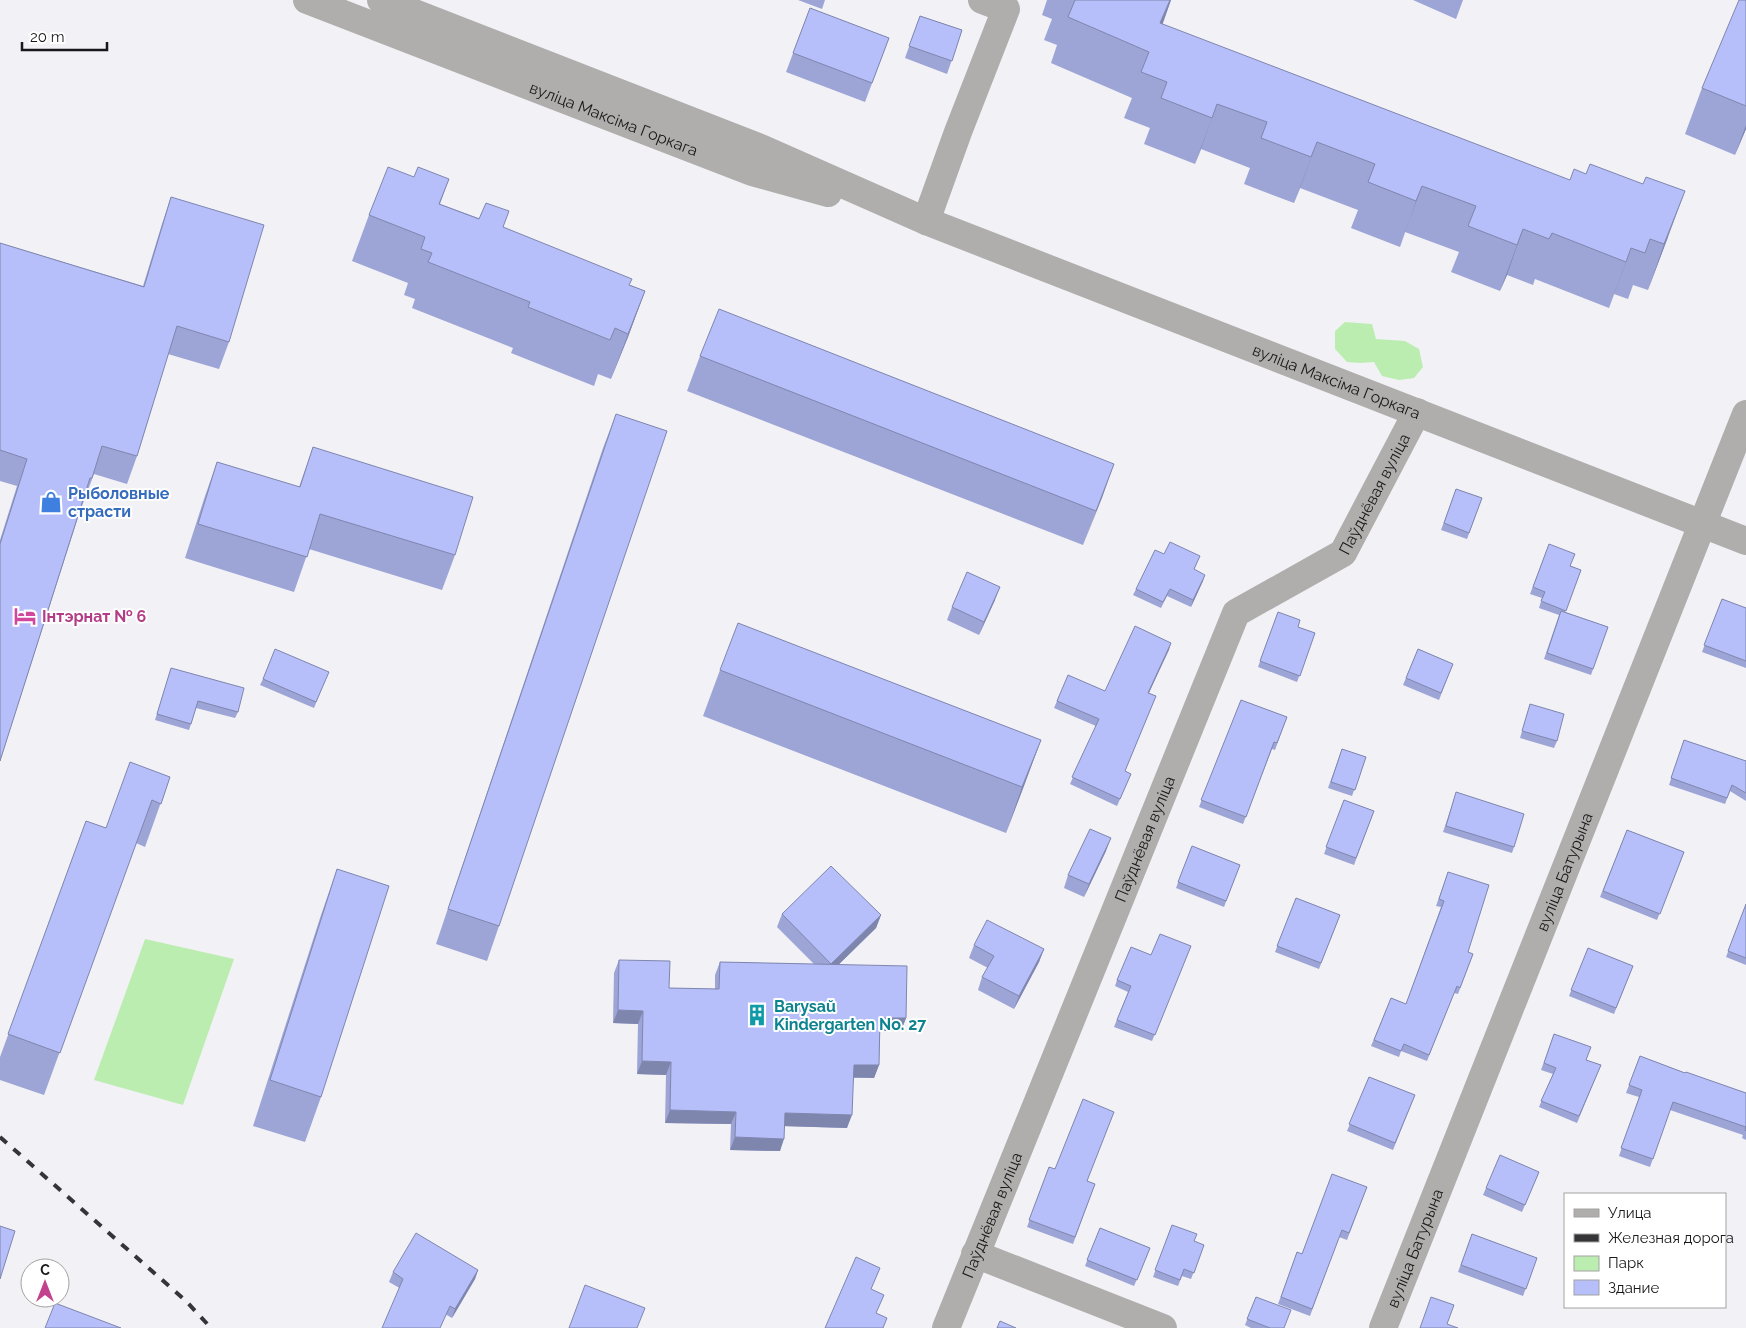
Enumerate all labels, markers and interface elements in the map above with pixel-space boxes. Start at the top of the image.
scale bar [22,20,108,52]
text: 20 m [30,28,65,46]
street label: вуліца Максіма Горкага [527,78,701,160]
street label: вуліца Максіма Горкага [1250,340,1423,423]
street label: Паўднёвая вуліца [1335,430,1414,558]
place label: Рыболовные страсти [68,484,170,521]
shop icon: Рыболовные страсти [38,489,64,515]
hotel icon: Інтэрнат № 6 [12,603,38,629]
place label: Інтэрнат № 6 [42,607,146,626]
street label: Паўднёвая вуліца [1111,773,1179,905]
street label: вуліца Батурына [1533,810,1597,934]
place label: Barysaŭ Kindergarten No. 27 [774,997,926,1034]
building icon: Barysaŭ Kindergarten No. 27 [744,1002,770,1028]
street label: Паўднёвая вуліца [958,1149,1026,1281]
street label: вуліца Батурына [1383,1186,1447,1310]
legend [1564,1193,1726,1308]
text: Улица [1608,1204,1652,1222]
text: Железная дорога [1608,1229,1734,1247]
text: Парк [1608,1254,1644,1272]
north arrow [20,1258,70,1308]
text: С [40,1262,50,1278]
text: Здание [1608,1279,1660,1297]

